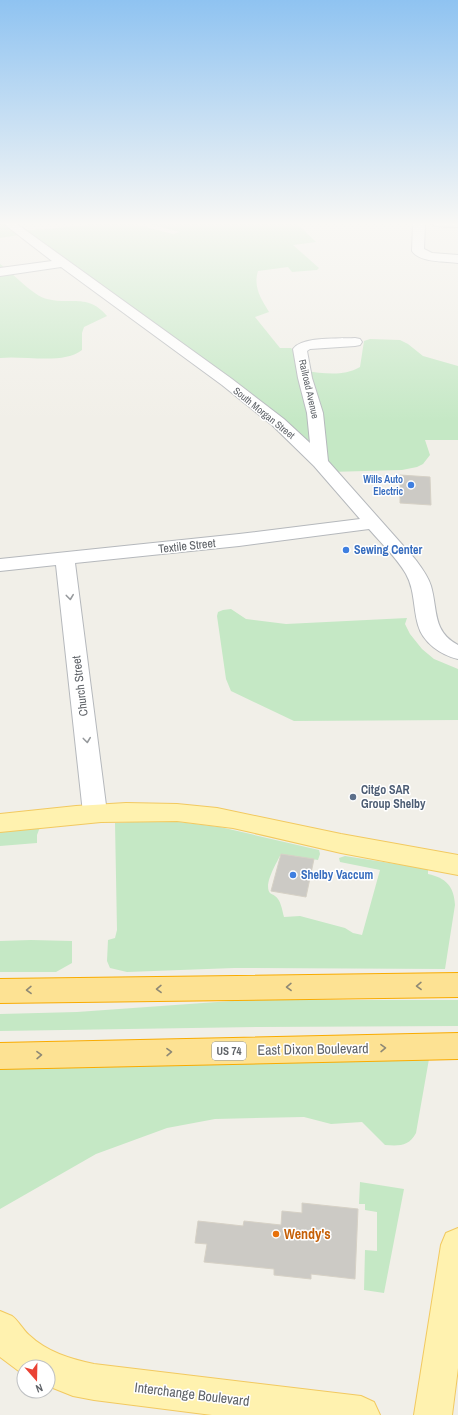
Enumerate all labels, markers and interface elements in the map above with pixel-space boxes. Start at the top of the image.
street label: Railroad Avenue [296,358,322,420]
street label: South Morgan Street [231,384,298,442]
place label: Wills Auto Electric [363,473,403,498]
marker: Wills Auto Electric [406,480,416,490]
street label: Textile Street [158,535,217,557]
place label: Sewing Center [354,542,423,558]
marker: Sewing Center [341,545,351,555]
one-way arrow [65,594,74,600]
street label: Church Street [68,655,92,717]
one-way arrow [82,737,91,743]
place label: Citgo SAR Group Shelby [361,782,426,812]
marker: Citgo SAR Group Shelby [348,792,358,802]
place label: Shelby Vaccum [301,867,373,883]
marker: Shelby Vaccum [288,870,298,880]
one-way arrow [416,982,422,990]
one-way arrow [286,983,292,991]
one-way arrow [156,985,162,993]
one-way arrow [26,986,32,994]
street label: East Dixon Boulevard [257,1039,369,1059]
road number: US 74 [212,1042,246,1060]
one-way arrow [380,1044,386,1052]
one-way arrow [166,1048,172,1056]
one-way arrow [36,1051,42,1059]
place label: Wendy's [284,1225,331,1243]
marker: Wendy's [271,1229,281,1239]
north arrow [16,1359,56,1399]
street label: Interchange Boulevard [134,1378,250,1410]
text: N [34,1381,45,1396]

